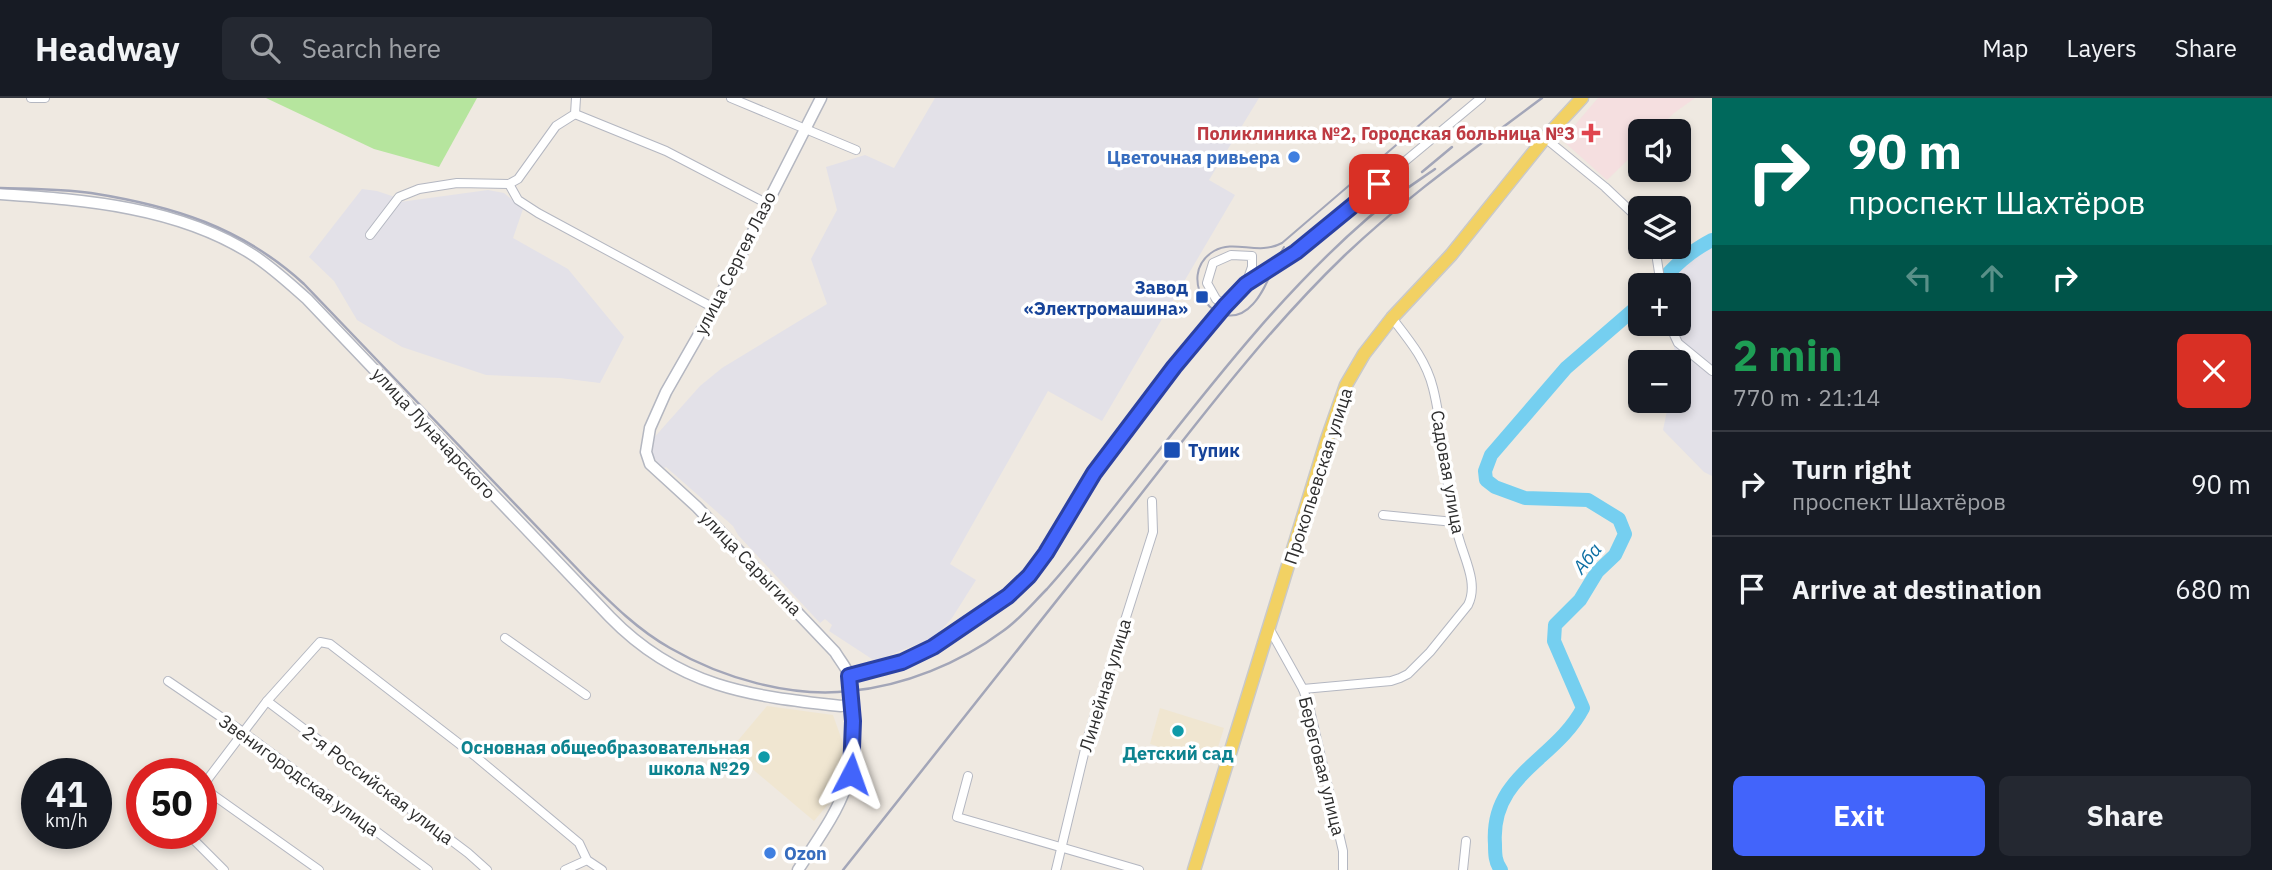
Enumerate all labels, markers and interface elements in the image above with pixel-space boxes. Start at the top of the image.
search box [222,17,712,80]
text: Headway [35,27,180,70]
icon: search [246,29,284,67]
text: Search here [302,31,441,65]
text: Map [1982,32,2029,64]
text: Layers [2067,32,2137,64]
text: Share [2175,32,2237,64]
map controls [1628,119,1691,413]
button: sound [1628,119,1691,182]
text: 90 m [1848,119,1962,182]
place label: Поликлиника №2, Городская больница №3 [1197,122,1575,145]
marker: Поликлиника №2, Городская больница №3 [1581,123,1601,143]
icon: right [1733,126,1824,217]
place label: Цветочная ривьера [1107,146,1280,169]
marker: Цветочная ривьера [1286,149,1302,165]
pin [1349,154,1409,214]
icon: arrive [1360,165,1398,203]
text: проспект Шахтёров [1848,181,2146,223]
street label: улица Сергея Лазо [689,187,781,339]
button: layers [1628,196,1691,259]
icon: left [1900,259,1938,297]
icon: ahead [1973,259,2011,297]
icon: right [2046,259,2084,297]
button: + [1628,273,1691,336]
place label: Завод «Электромашина» [1024,276,1188,320]
marker: Завод «Электромашина» [1194,289,1210,305]
text: 2 min [1733,328,1843,383]
button: close [2177,334,2251,408]
button: − [1628,350,1691,413]
street label: улица Луначарского [367,362,501,504]
text: 770 m · 21:14 [1733,382,1880,412]
street label: Прокопьевская улица [1279,384,1358,567]
street label: Садовая улица [1426,408,1470,536]
place label: Тупик [1188,439,1240,462]
marker: Тупик [1162,440,1182,460]
text: Turn right [1792,452,1911,486]
icon: right [1733,465,1771,503]
text: 90 m [2191,467,2251,501]
text: проспект Шахтёров [1792,486,2006,516]
street label: улица Сарыгина [695,506,807,621]
water label: Аба [1567,538,1607,579]
icon: arrive [1733,570,1771,608]
text: Arrive at destination [1792,572,2042,606]
text: 680 m [2175,572,2251,606]
street label: Линейная улица [1074,615,1136,754]
street label: Береговая улица [1294,694,1350,838]
street label: Звенигородская улица [214,709,384,841]
street label: 2-я Российская улица [298,721,459,850]
marker: Детский сад [1170,723,1186,739]
place label: Основная общеобразовательная школа №29 [461,736,750,780]
position arrow [814,737,888,811]
place label: Детский сад [1123,742,1234,765]
marker: Основная общеобразовательная школа №29 [756,749,772,765]
speed limit sign: 50 [126,758,217,849]
text: 41 [45,771,88,817]
button: Exit [1733,776,1985,856]
button: Share [1999,776,2251,856]
text: km/h [45,809,88,832]
place label: Ozon [784,842,827,865]
marker: Ozon [762,845,778,861]

